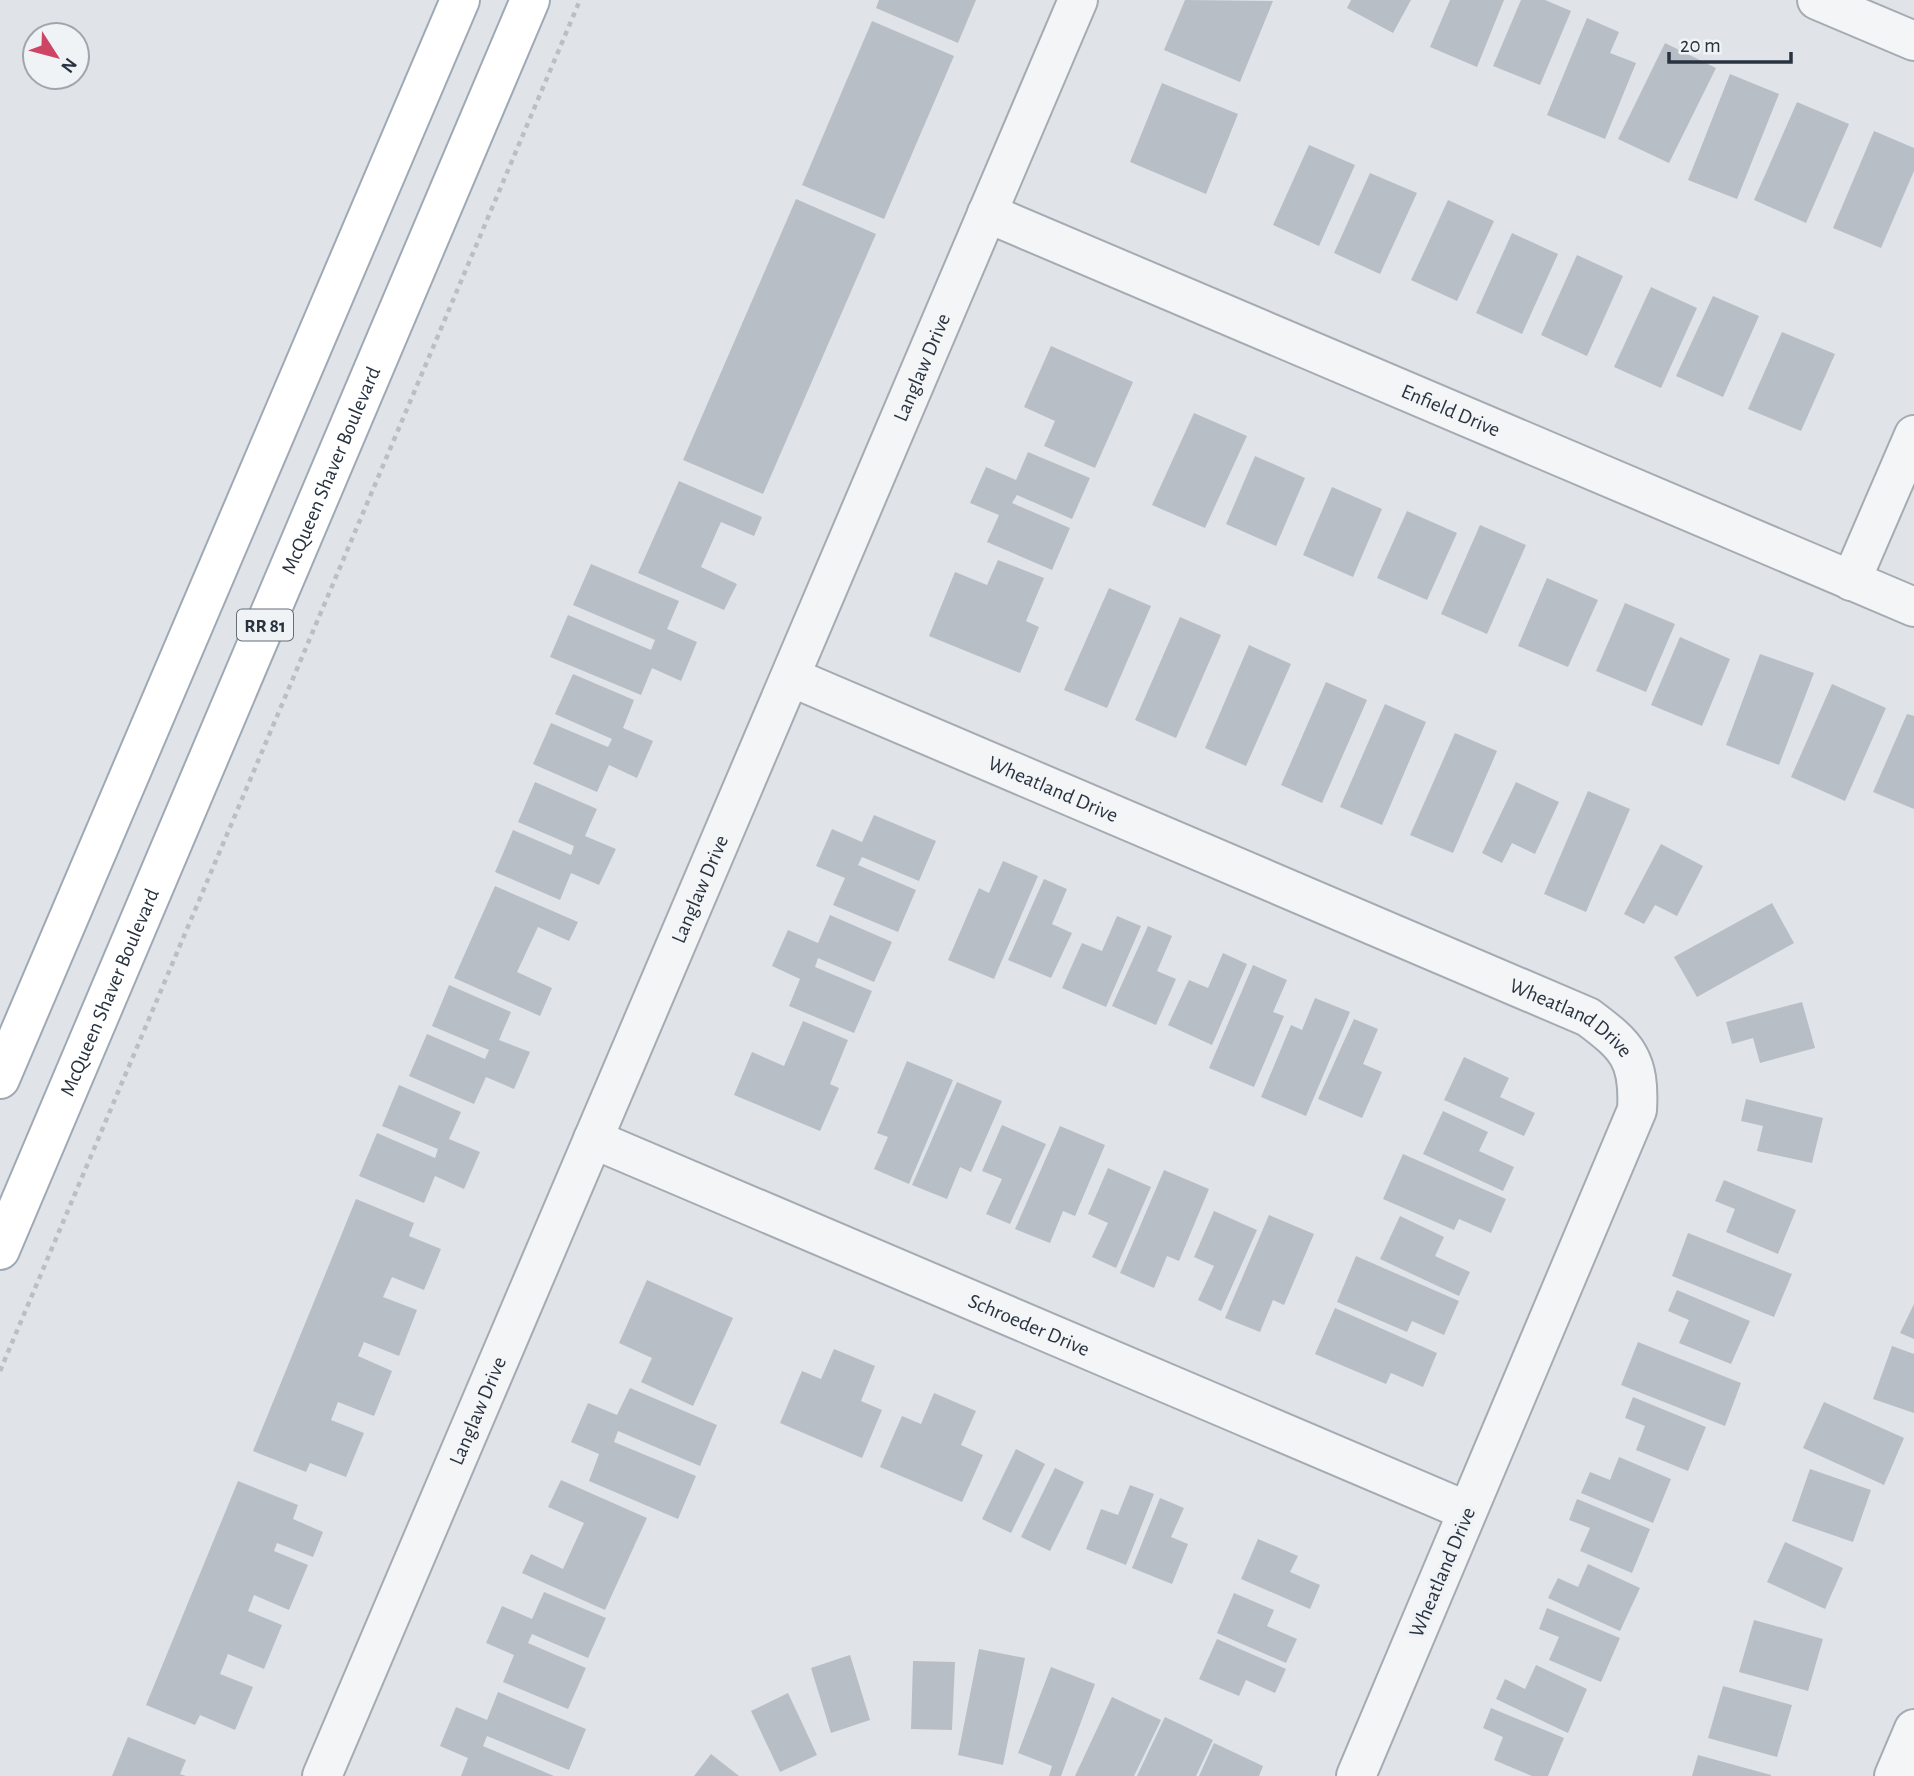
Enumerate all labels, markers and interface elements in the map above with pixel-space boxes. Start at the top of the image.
north arrow [21,21,91,91]
scale bar [1669,21,1792,65]
text: 20 m [1680,35,1721,56]
text: N [57,54,80,76]
street label: Langlaw Drive [890,310,954,425]
street label: McQueen Shaver Boulevard [278,363,384,577]
street label: Enfield Drive [1398,380,1503,441]
road number: RR 81 [237,610,293,640]
street label: Wheatland Drive [985,752,1121,826]
street label: Langlaw Drive [668,832,732,946]
street label: McQueen Shaver Boulevard [56,885,163,1099]
street label: Wheatland Drive [1506,975,1636,1061]
street label: Schroeder Drive [965,1290,1093,1360]
street label: Langlaw Drive [446,1354,510,1468]
street label: Wheatland Drive [1406,1504,1479,1640]

